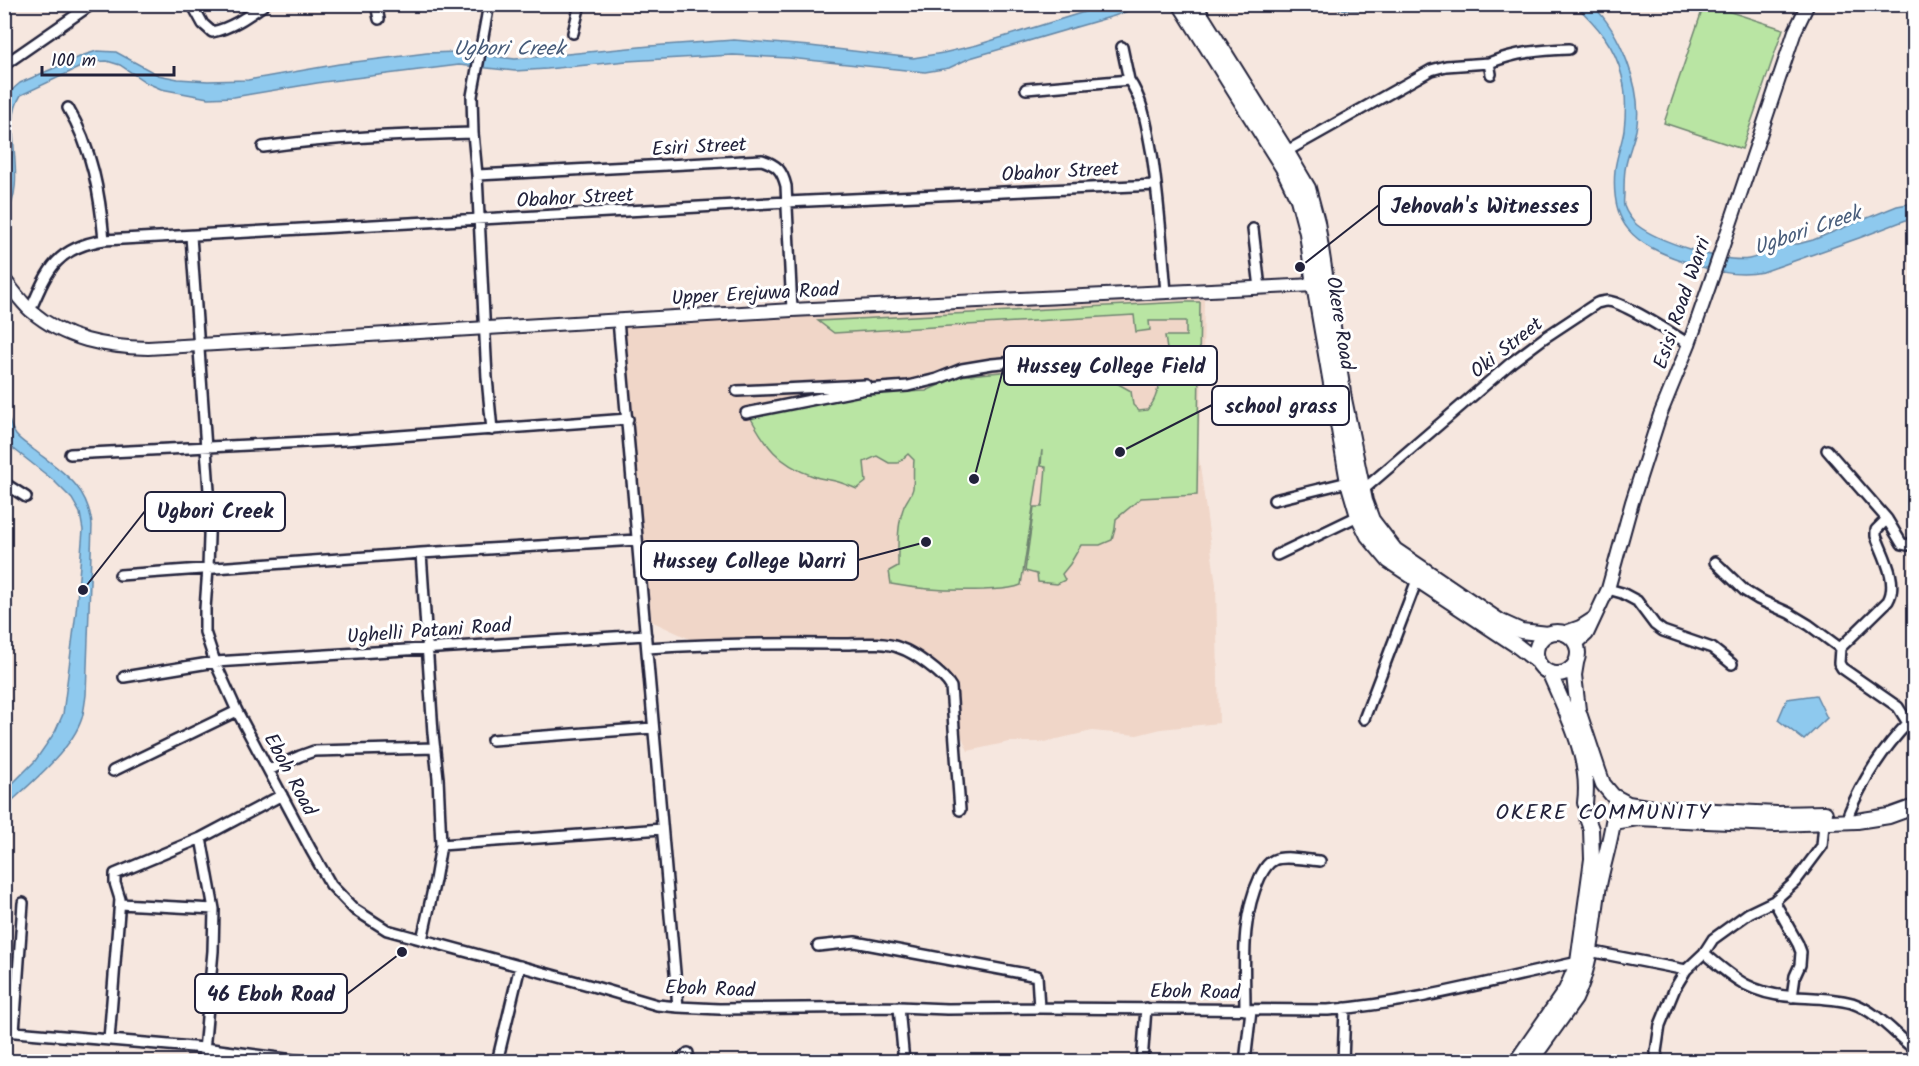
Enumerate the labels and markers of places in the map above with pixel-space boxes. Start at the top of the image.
callout: Jehovah's Witnesses [1379,186,1591,225]
callout: Hussey College Field [1004,346,1217,385]
callout: school grass [1212,386,1349,425]
callout: Ugbori Creek [145,492,285,531]
callout: Hussey College Warri [641,541,858,580]
callout: 46 Eboh Road [195,974,347,1013]

